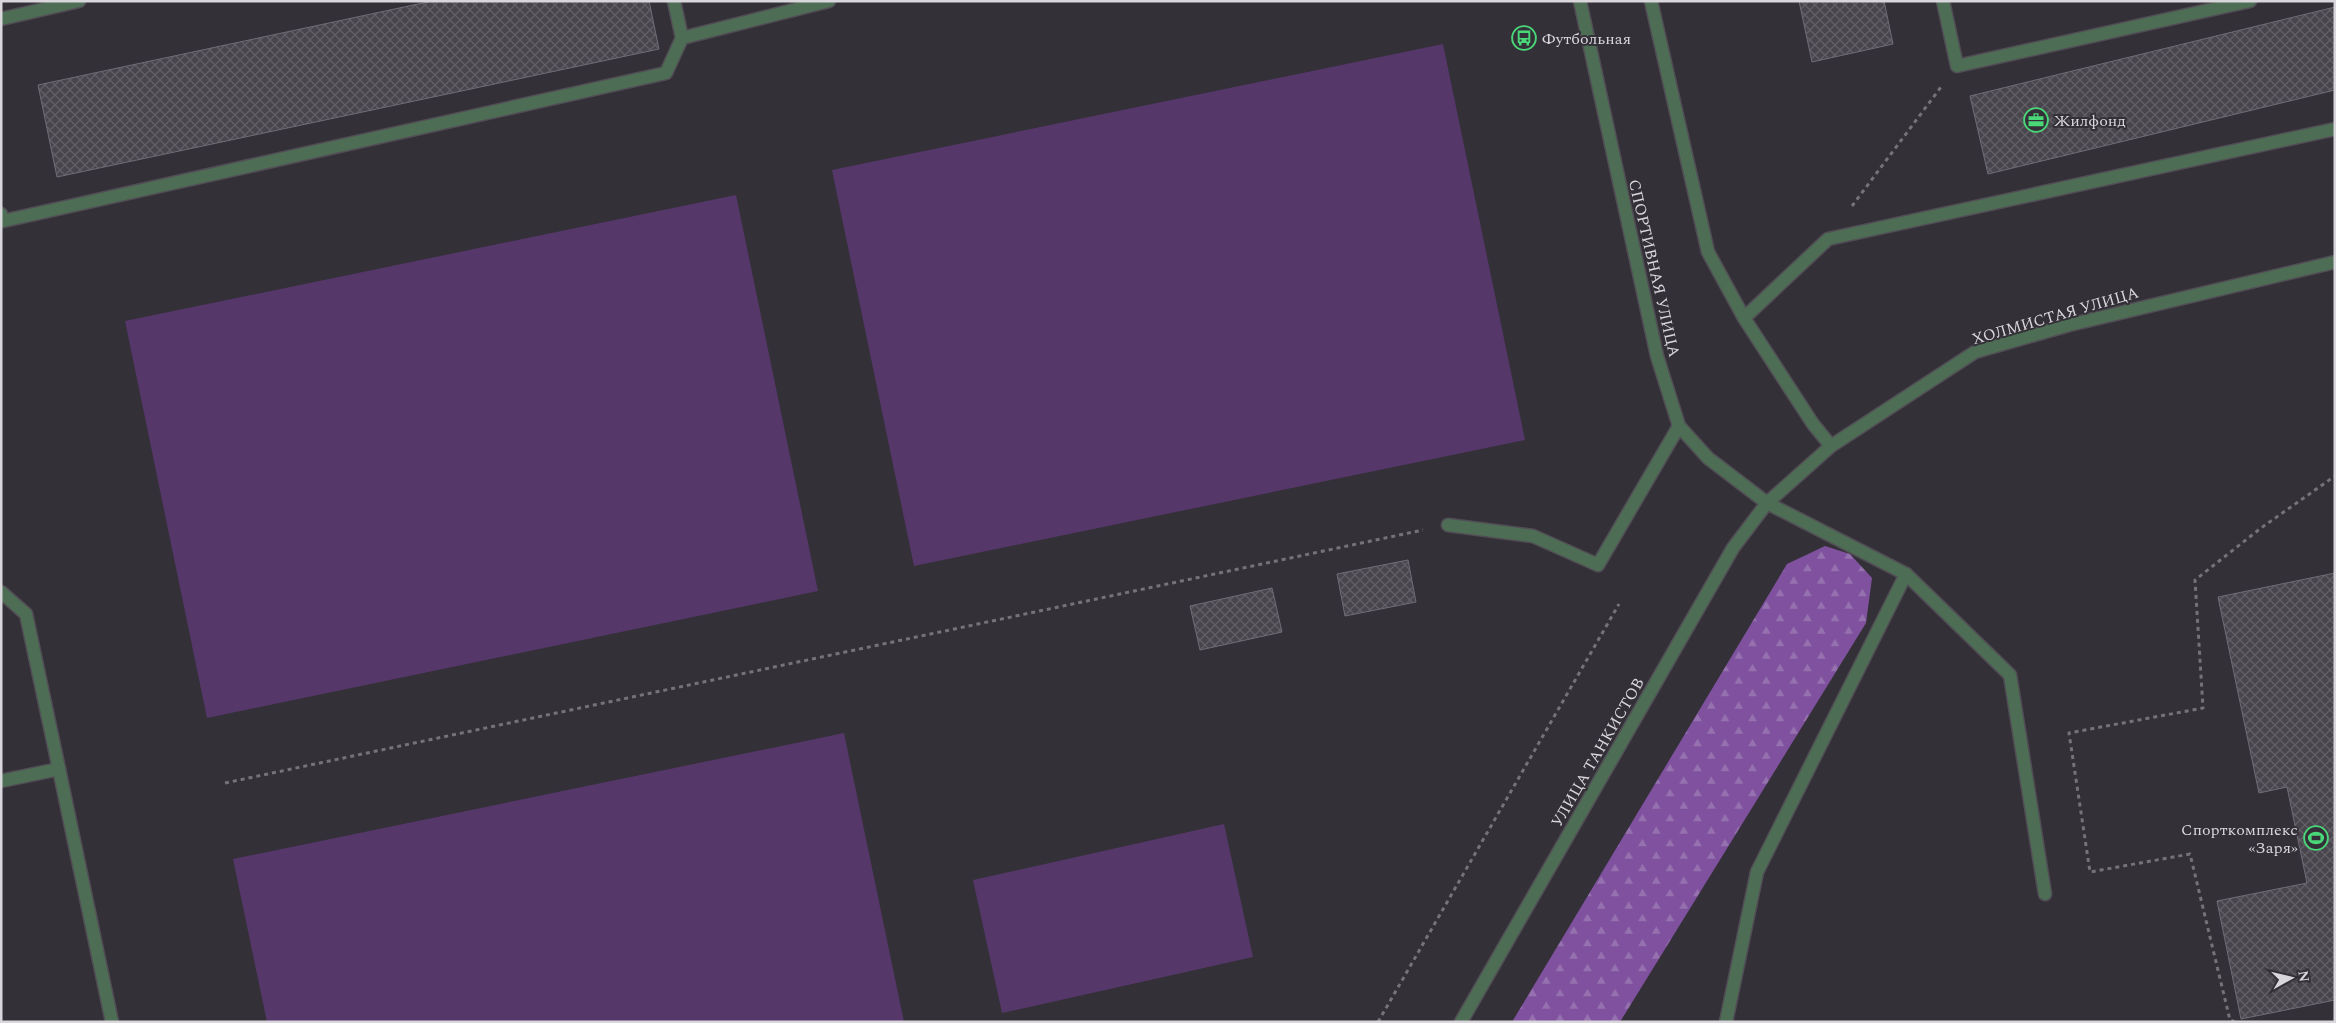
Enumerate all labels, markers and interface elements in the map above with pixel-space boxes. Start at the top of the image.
bus stop icon: Футбольная [1511,25,1537,51]
place label: Футбольная [1542,27,1631,51]
office icon: Жилфонд [2023,107,2049,133]
place label: Жилфонд [2054,109,2126,133]
street label: СПОРТИВНАЯ УЛИЦА [1622,177,1686,359]
street label: ХОЛМИСТАЯ УЛИЦА [1969,281,2141,351]
street label: УЛИЦА ТАНКИСТОВ [1545,673,1651,832]
place label: Спорткомплекс «Заря» [2181,818,2298,860]
sports icon: Спорткомплекс «Заря» [2303,825,2329,851]
north arrow [2266,953,2316,1003]
text: N [2292,969,2315,983]

